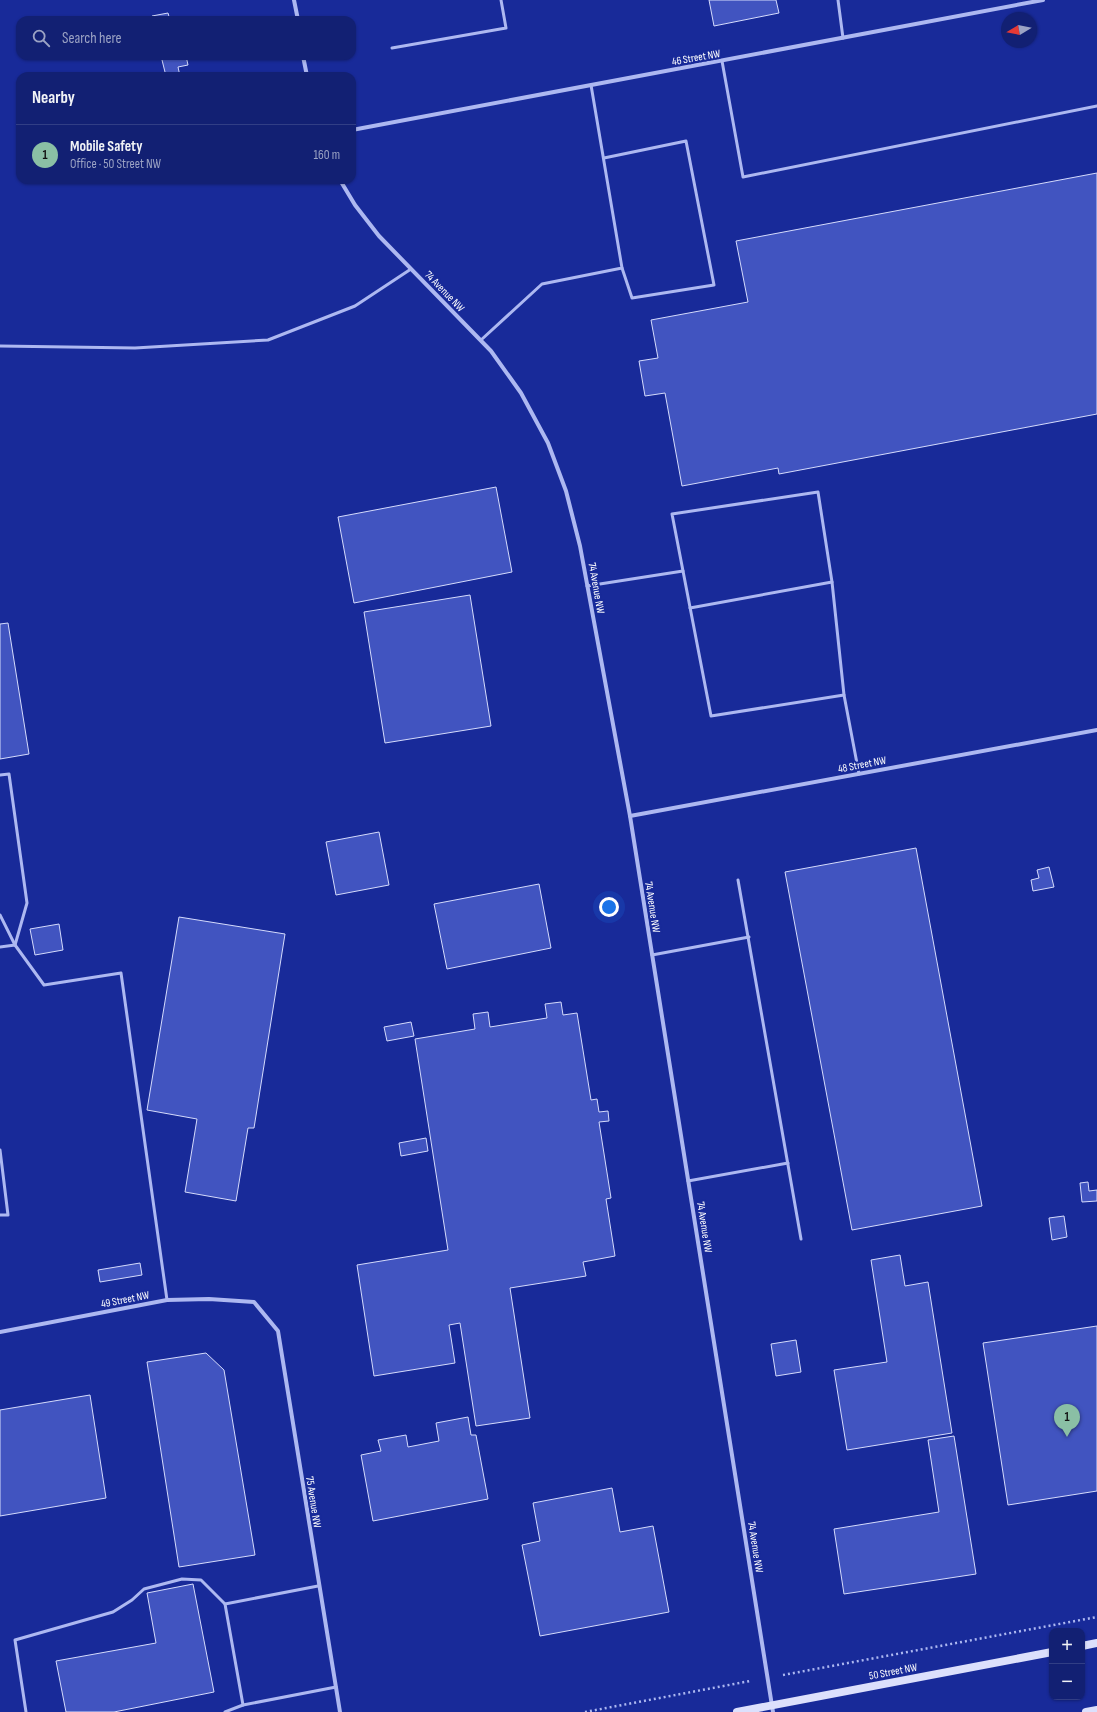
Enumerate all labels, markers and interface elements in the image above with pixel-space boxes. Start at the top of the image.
north arrow [1001,12,1037,48]
search box [16,16,356,60]
icon: search [30,27,52,49]
text: Search here [62,29,122,48]
street label: 46 Street NW [671,47,721,68]
text: Nearby [32,88,75,108]
text: Mobile Safety [70,137,142,156]
text: 1 [42,147,48,163]
text: 160 m [314,147,340,163]
text: Office · 50 Street NW [70,156,161,172]
street label: 74 Avenue NW [422,268,467,314]
street label: 74 Avenue NW [586,562,607,615]
street label: 48 Street NW [837,753,887,776]
street label: 74 Avenue NW [642,881,663,934]
your location [599,897,619,917]
street label: 74 Avenue NW [694,1201,715,1254]
street label: 49 Street NW [100,1288,150,1311]
pin: 1 [1054,1404,1080,1437]
street label: 75 Avenue NW [303,1475,324,1529]
street label: 74 Avenue NW [745,1521,766,1574]
map controls [1049,1628,1085,1700]
button: + [1049,1628,1085,1664]
street label: 50 Street NW [868,1660,918,1683]
button: − [1049,1664,1085,1700]

